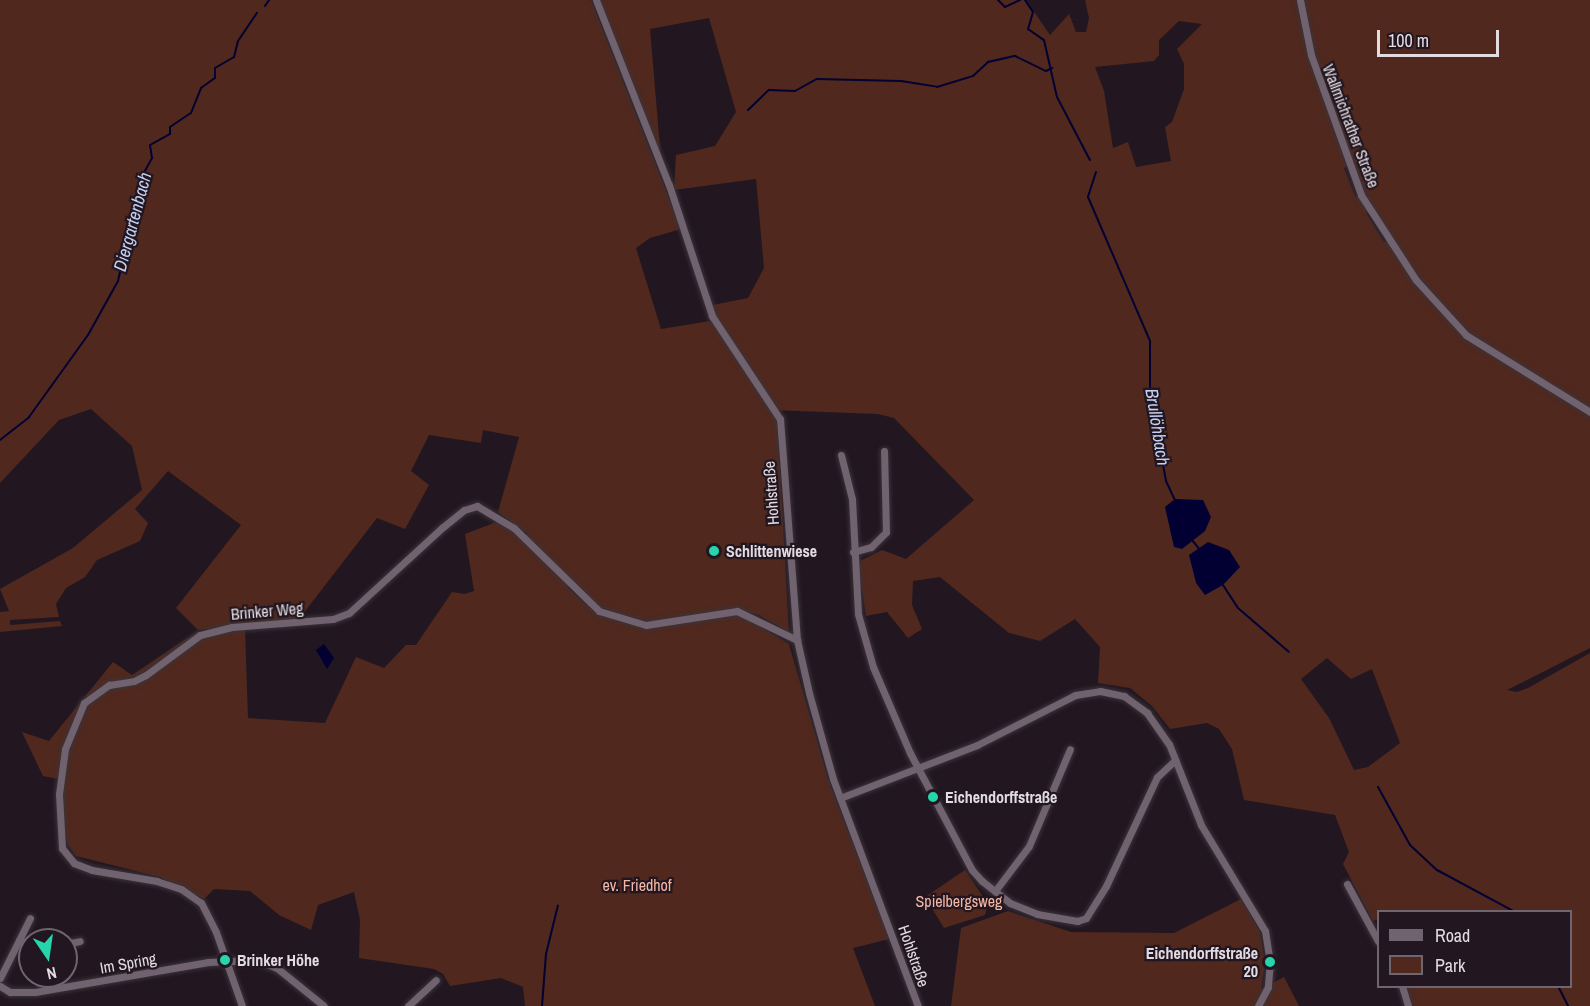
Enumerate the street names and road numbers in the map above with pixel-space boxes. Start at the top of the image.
street label: Wallmichrather Straße [1319,62,1383,190]
street label: Hohlstraße [759,460,783,526]
street label: Brinker Weg [230,598,304,624]
street label: Hohlstraße [894,923,934,989]
street label: Im Spring [98,949,158,977]

